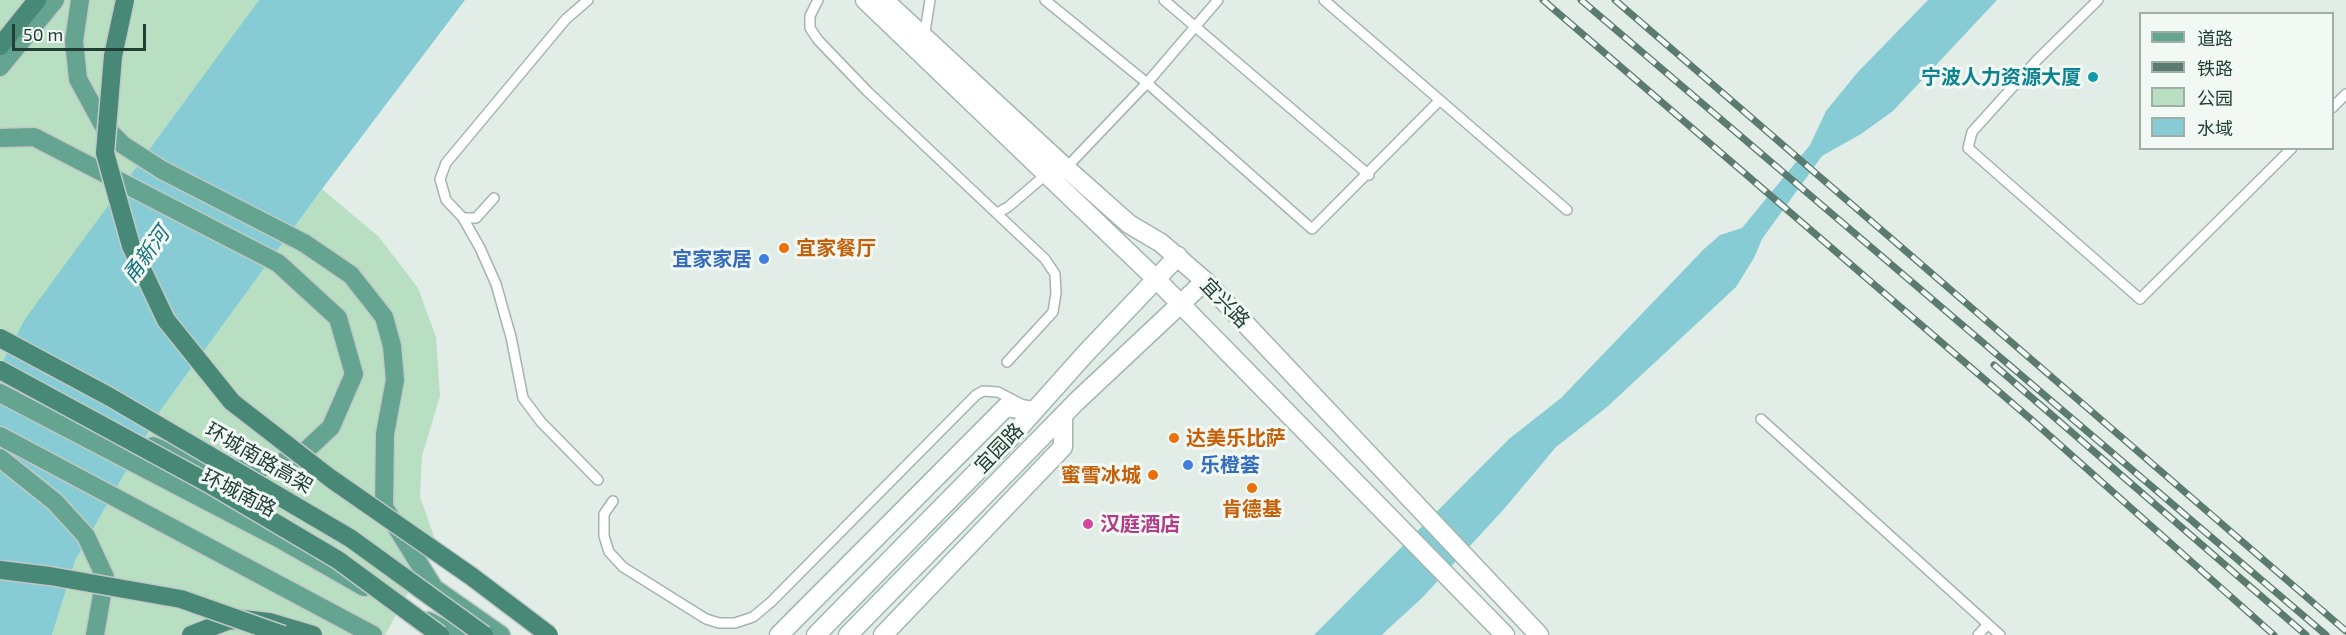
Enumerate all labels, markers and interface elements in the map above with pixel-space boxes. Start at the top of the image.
scale bar [15,12,148,50]
legend [2139,12,2334,150]
text: 50 m [23,23,63,45]
text: 道路 [2197,27,2233,49]
text: 铁路 [2197,57,2233,79]
place label: 宁波人力资源大厦 [1921,65,2081,89]
marker: 宁波人力资源大厦 [2086,70,2100,84]
text: 公园 [2197,87,2233,109]
text: 水域 [2197,117,2233,139]
water label: 甬新河 [117,222,175,288]
place label: 宜家餐厅 [796,236,876,260]
marker: 宜家餐厅 [777,241,791,255]
place label: 宜家家居 [672,247,752,271]
marker: 宜家家居 [757,252,771,266]
street label: 宜兴路 [1196,273,1254,333]
street label: 环城南路高架 [201,418,317,498]
street label: 宜园路 [970,418,1028,478]
place label: 达美乐比萨 [1186,426,1286,450]
marker: 达美乐比萨 [1167,431,1181,445]
place label: 乐橙荟 [1200,453,1260,477]
marker: 乐橙荟 [1181,458,1195,472]
place label: 蜜雪冰城 [1061,463,1141,487]
street label: 环城南路 [198,464,280,522]
marker: 蜜雪冰城 [1146,468,1160,482]
marker: 肯德基 [1245,481,1259,495]
place label: 肯德基 [1222,497,1282,521]
place label: 汉庭酒店 [1100,512,1180,536]
marker: 汉庭酒店 [1081,517,1095,531]

